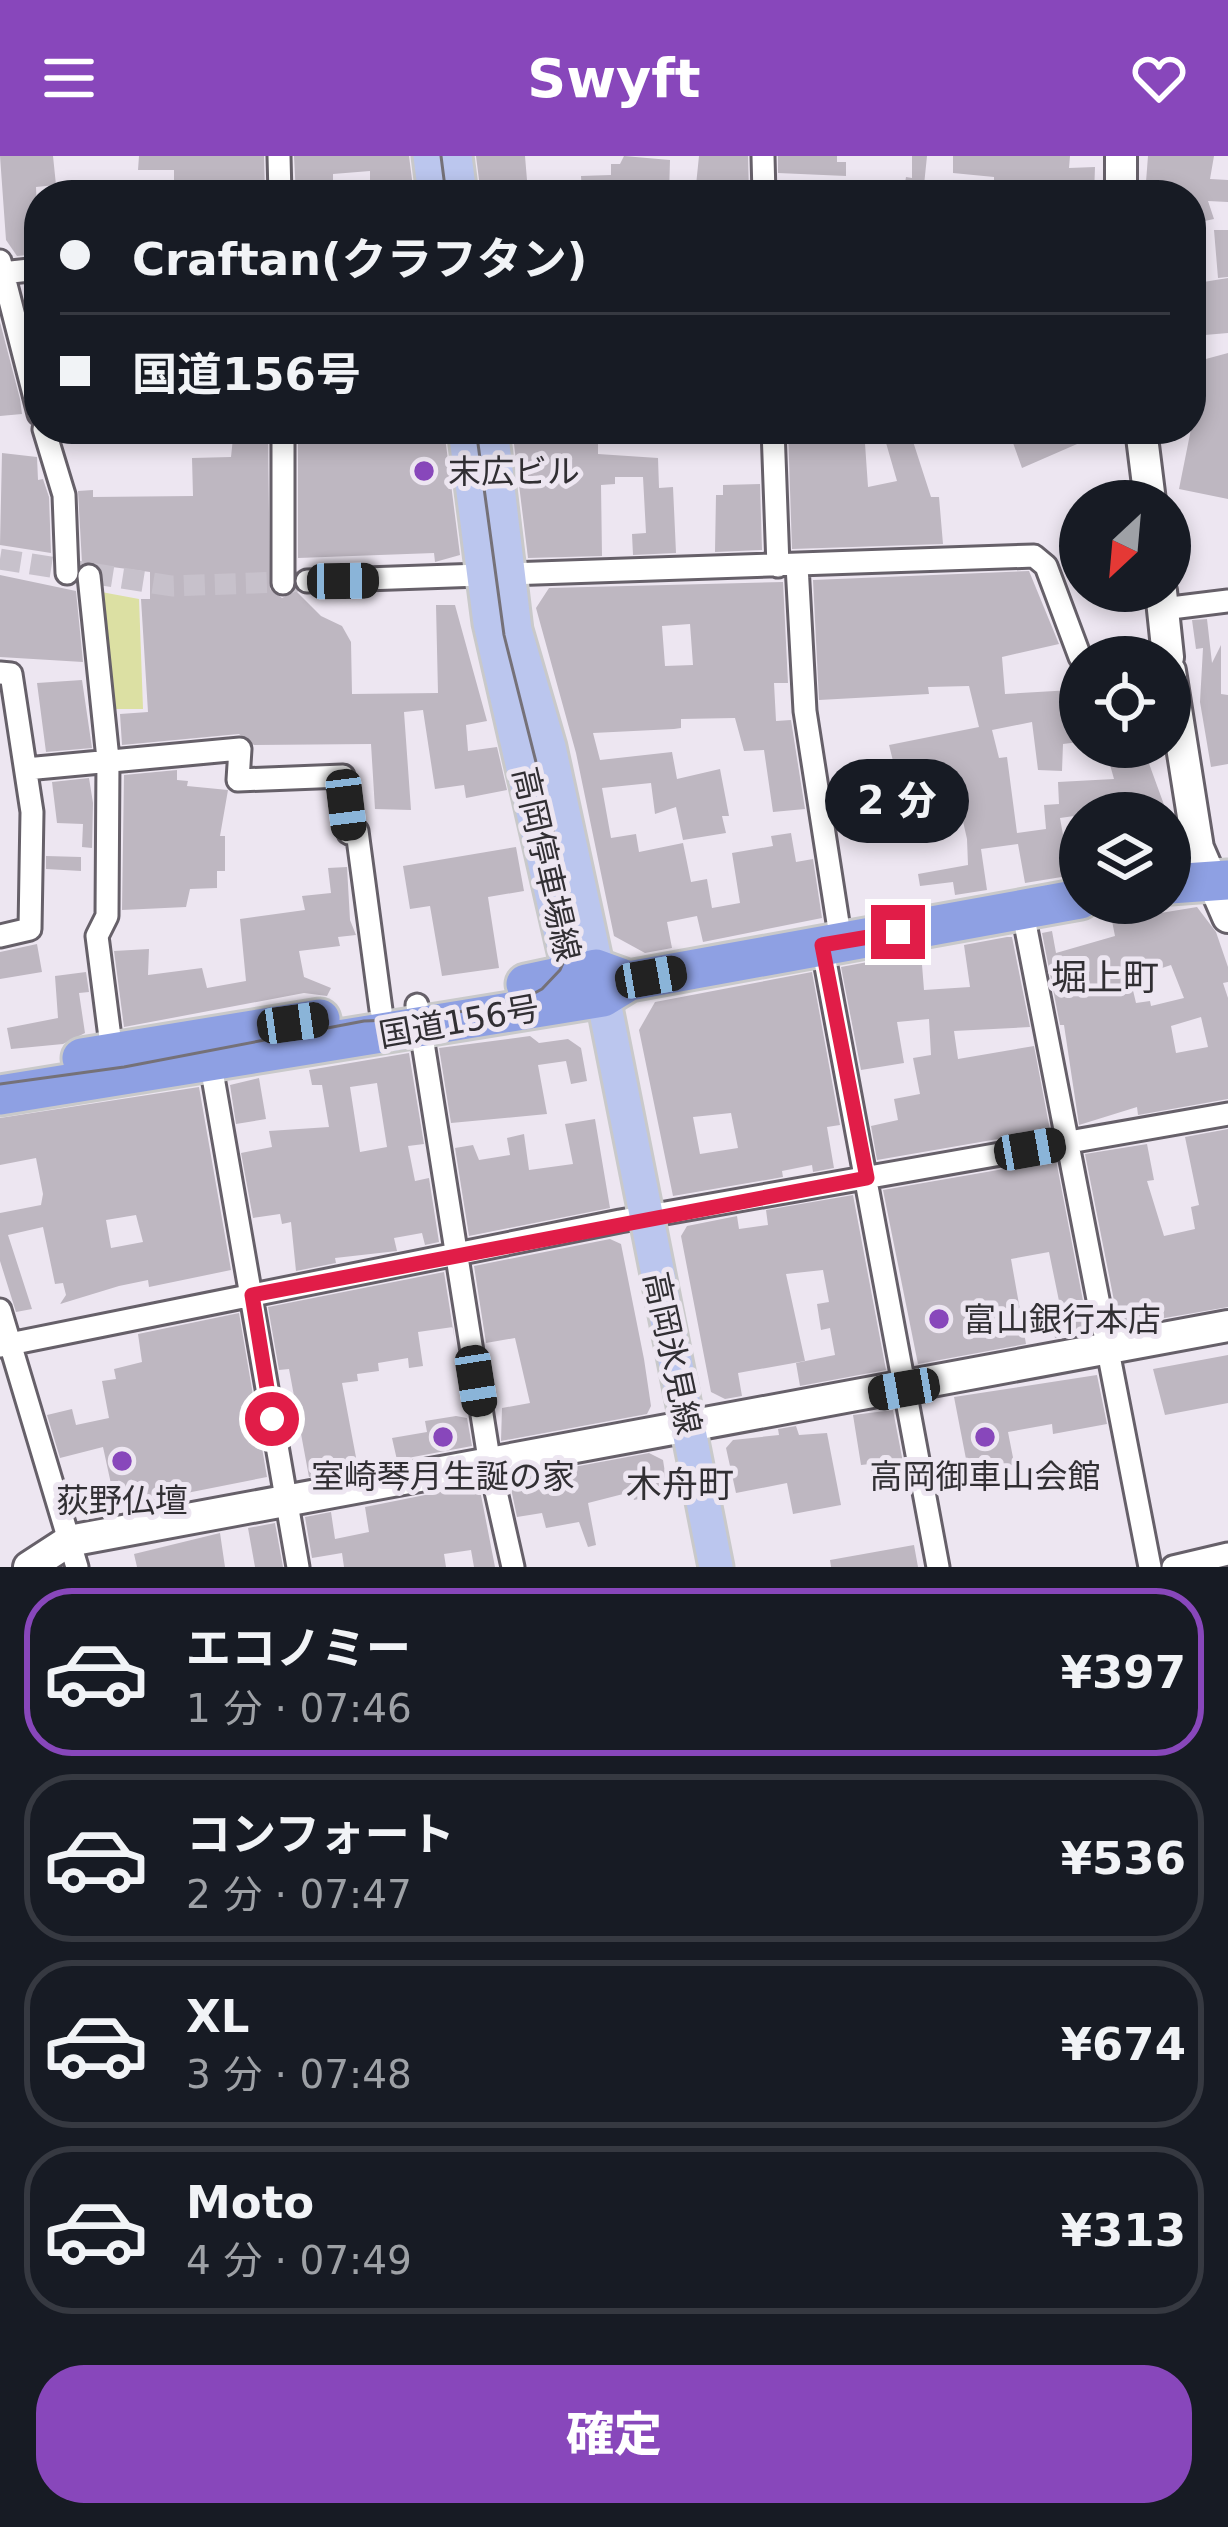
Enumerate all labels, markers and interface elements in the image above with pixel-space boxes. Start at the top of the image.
icon: menu [36,45,102,111]
icon: heart [1126,45,1192,111]
text: Swyft [527,47,701,110]
text: Craftan(クラフタン) [132,233,587,286]
text: 国道156号 [132,348,361,401]
place label: 末広ビル [448,452,580,491]
marker: 末広ビル [411,458,437,484]
north arrow [1059,480,1191,612]
map controls [1059,480,1191,924]
car [307,562,379,600]
button: locate [1059,636,1191,768]
callout: 2 分 [826,758,970,842]
street label: 高岡停車場線 [505,763,588,965]
car [324,767,368,843]
text: 2 分 [857,778,937,823]
button: layers [1059,792,1191,924]
route end [871,905,925,959]
car [612,953,690,1001]
district label: 堀上町 [1051,957,1159,998]
street label: 国道156号 [376,988,542,1055]
car [255,1000,331,1046]
car [991,1125,1069,1173]
street label: 高岡氷見線 [636,1268,709,1438]
place label: 富山銀行本店 [963,1300,1161,1339]
marker: 富山銀行本店 [926,1306,952,1332]
car [453,1343,499,1419]
car [865,1365,943,1413]
route start [245,1392,299,1446]
marker: 室崎琴月生誕の家 [430,1424,456,1450]
marker: 高岡御車山会館 [972,1424,998,1450]
marker: 荻野仏壇 [109,1448,135,1474]
place label: 室崎琴月生誕の家 [311,1457,575,1496]
place label: 高岡御車山会館 [870,1457,1101,1496]
district label: 木舟町 [626,1464,734,1505]
place label: 荻野仏壇 [56,1481,188,1520]
icon: car [42,1618,150,1726]
text: エコノミー [186,1622,411,1675]
text: ¥397 [1061,1646,1186,1699]
text: 1 分 · 07:46 [186,1686,412,1731]
icon: car [42,1804,150,1912]
text: コンフォート [186,1808,455,1861]
text: ¥536 [1061,1832,1186,1885]
text: 2 分 · 07:47 [186,1872,412,1917]
icon: car [42,1990,150,2098]
text: XL [186,1990,249,2043]
text: ¥674 [1061,2018,1186,2071]
text: 3 分 · 07:48 [186,2052,412,2097]
icon: car [42,2176,150,2284]
text: Moto [186,2176,314,2229]
text: ¥313 [1061,2204,1186,2257]
text: 4 分 · 07:49 [186,2238,412,2283]
button: 確定 [36,2365,1192,2503]

